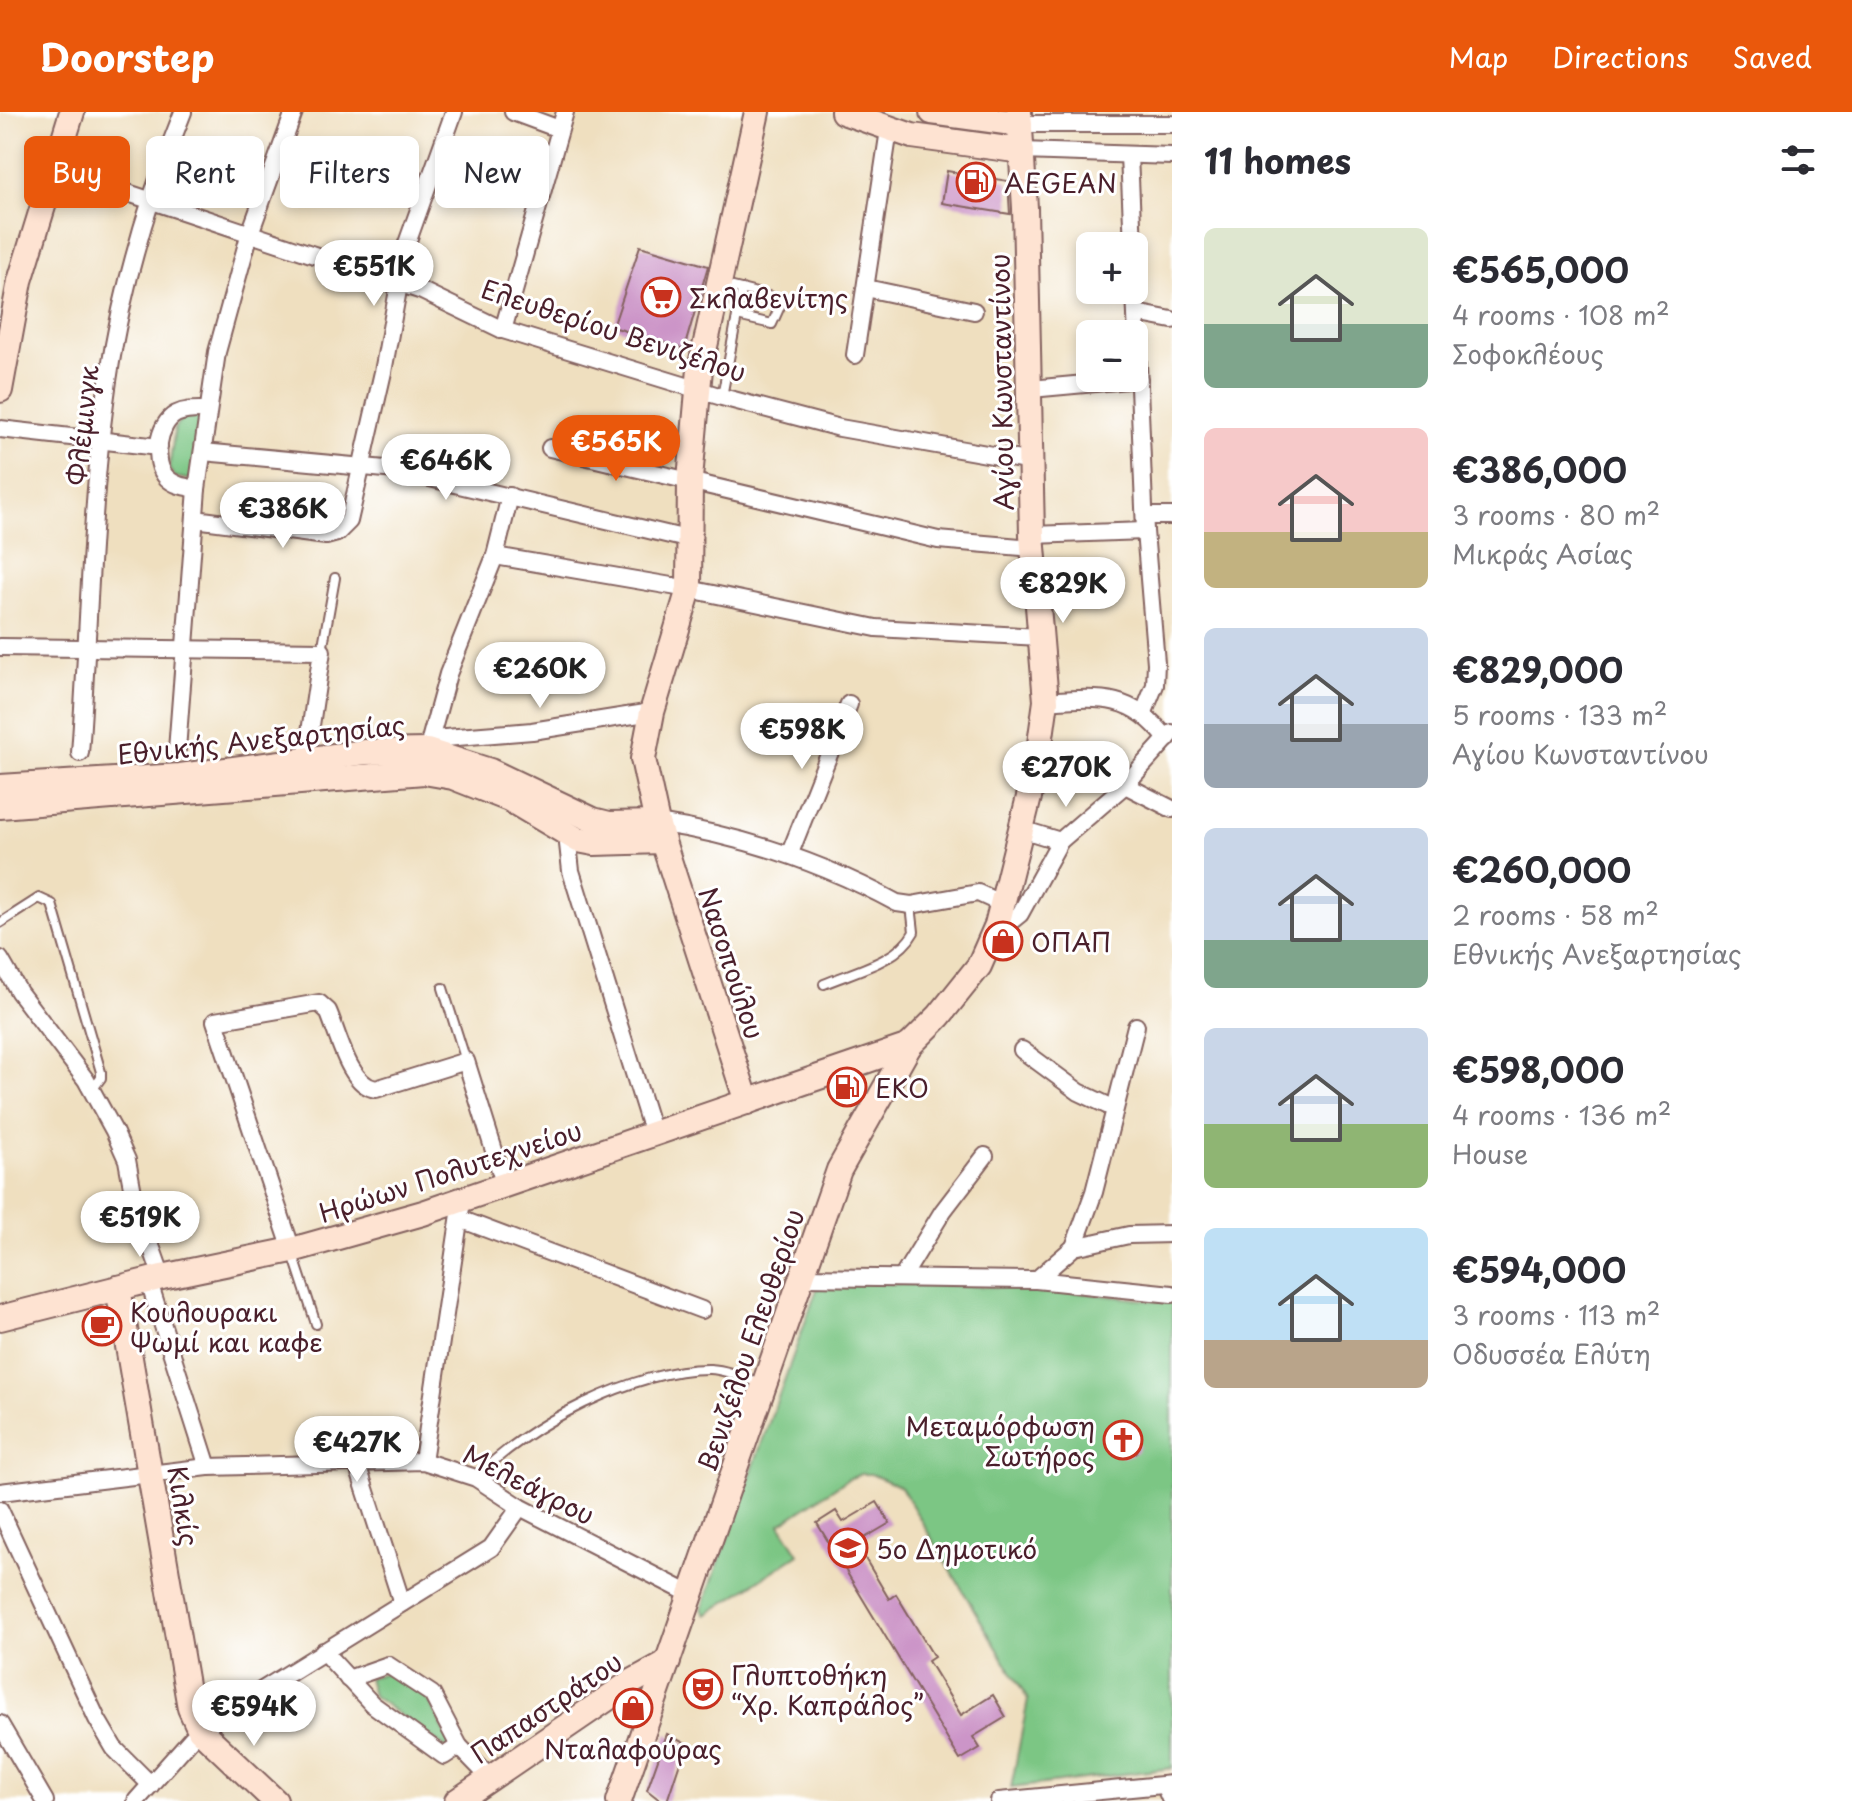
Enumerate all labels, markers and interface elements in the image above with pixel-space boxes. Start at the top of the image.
text: Doorstep [40,28,215,85]
text: Map [1449,35,1508,78]
text: Directions [1552,35,1689,78]
text: Saved [1733,35,1812,78]
text: 11 homes [1204,134,1351,186]
chip: Buy [24,136,130,208]
chip: Rent [146,136,264,208]
chip: Filters [280,136,419,208]
chip: New [435,136,549,208]
icon: filters [1776,138,1820,182]
fuel station icon: AEGEAN [955,161,997,203]
place label: AEGEAN [1004,163,1117,202]
map controls [1076,232,1148,392]
button: + [1076,232,1148,304]
pin: €551K [318,240,430,308]
text: €565,000 [1452,243,1629,295]
text: €551K [333,246,415,285]
street label: Αγίου Κωνσταντίνου [979,253,1023,511]
icon: home [1268,260,1364,356]
street label: Ελευθερίου Βενιζέλου [477,269,751,391]
supermarket icon: Σκλαβενίτης [640,276,682,318]
place label: Σκλαβενίτης [689,278,848,317]
text: 4 rooms · 108 m² [1452,295,1670,334]
button: − [1076,320,1148,392]
text: Σοφοκλέους [1452,334,1604,373]
street label: Φλέμινγκ [56,363,108,487]
pin: €565K [560,415,672,483]
text: €565K [570,421,662,460]
pin: €646K [390,434,502,502]
text: €646K [400,440,492,479]
text: €386,000 [1452,443,1627,495]
icon: home [1268,460,1364,556]
pin: €386K [227,482,339,550]
text: €386K [238,488,328,527]
text: 3 rooms · 80 m² [1452,495,1660,534]
text: Μικράς Ασίας [1452,534,1633,573]
pin: €829K [1007,557,1119,625]
text: €829K [1018,563,1108,602]
pin: €260K [484,642,596,710]
text: €829,000 [1452,643,1623,695]
text: €260K [493,648,587,687]
icon: home [1268,660,1364,756]
text: 5 rooms · 133 m² [1452,695,1667,734]
pin: €598K [746,703,858,771]
street label: Εθνικής Ανεξαρτησίας [115,704,407,774]
text: €598K [758,709,846,748]
text: Αγίου Κωνσταντίνου [1452,734,1709,773]
pin: €270K [1010,741,1122,809]
text: €270K [1021,747,1111,786]
text: €260,000 [1452,843,1631,895]
icon: home [1268,860,1364,956]
street label: Νασοπούλου [689,882,775,1044]
text: 2 rooms · 58 m² [1452,895,1659,934]
shop icon: ΟΠΑΠ [982,920,1024,962]
place label: ΟΠΑΠ [1031,922,1111,961]
text: Εθνικής Ανεξαρτησίας [1452,934,1741,973]
text: €598,000 [1452,1043,1624,1095]
icon: home [1268,1060,1364,1156]
fuel station icon: EKO [826,1066,868,1108]
place label: EKO [875,1068,929,1107]
text: 4 rooms · 136 m² [1452,1095,1672,1134]
street label: Ηρώων Πολυτεχνείου [313,1110,587,1232]
text: House [1452,1134,1528,1173]
pin: €519K [84,1191,196,1259]
text: €519K [99,1197,181,1236]
street label: Βενιζέλου Ελευθερίου [687,1203,813,1477]
text: €594,000 [1452,1243,1626,1295]
icon: home [1268,1260,1364,1356]
place label: Κουλουρακι Ψωμί και καφε [130,1292,323,1361]
text: 3 rooms · 113 m² [1452,1295,1660,1334]
cafe icon: Κουλουρακι Ψωμί και καφε [81,1305,123,1347]
text: Οδυσσέα Ελύτη [1452,1334,1651,1373]
place label: Μεταμόρφωση Σωτήρος [905,1406,1095,1475]
pin: €427K [301,1416,413,1484]
church icon: Μεταμόρφωση Σωτήρος [1102,1419,1144,1461]
text: €427K [312,1422,402,1461]
street label: Μελεάγρου [456,1434,602,1534]
street label: Κιλκίς [158,1463,210,1549]
school or university icon: 5ο Δημοτικό [827,1527,869,1569]
place label: 5ο Δημοτικό [876,1529,1037,1568]
street label: Παπαστράτου [462,1642,630,1772]
place label: Γλυπτοθήκη “Χρ. Καπράλος” [731,1655,924,1724]
theatre icon: Γλυπτοθήκη “Χρ. Καπράλος” [682,1668,724,1710]
pin: €594K [198,1680,310,1748]
text: €594K [210,1686,298,1725]
shop icon: Νταλαφούρας [612,1687,654,1729]
place label: Νταλαφούρας [544,1729,722,1768]

